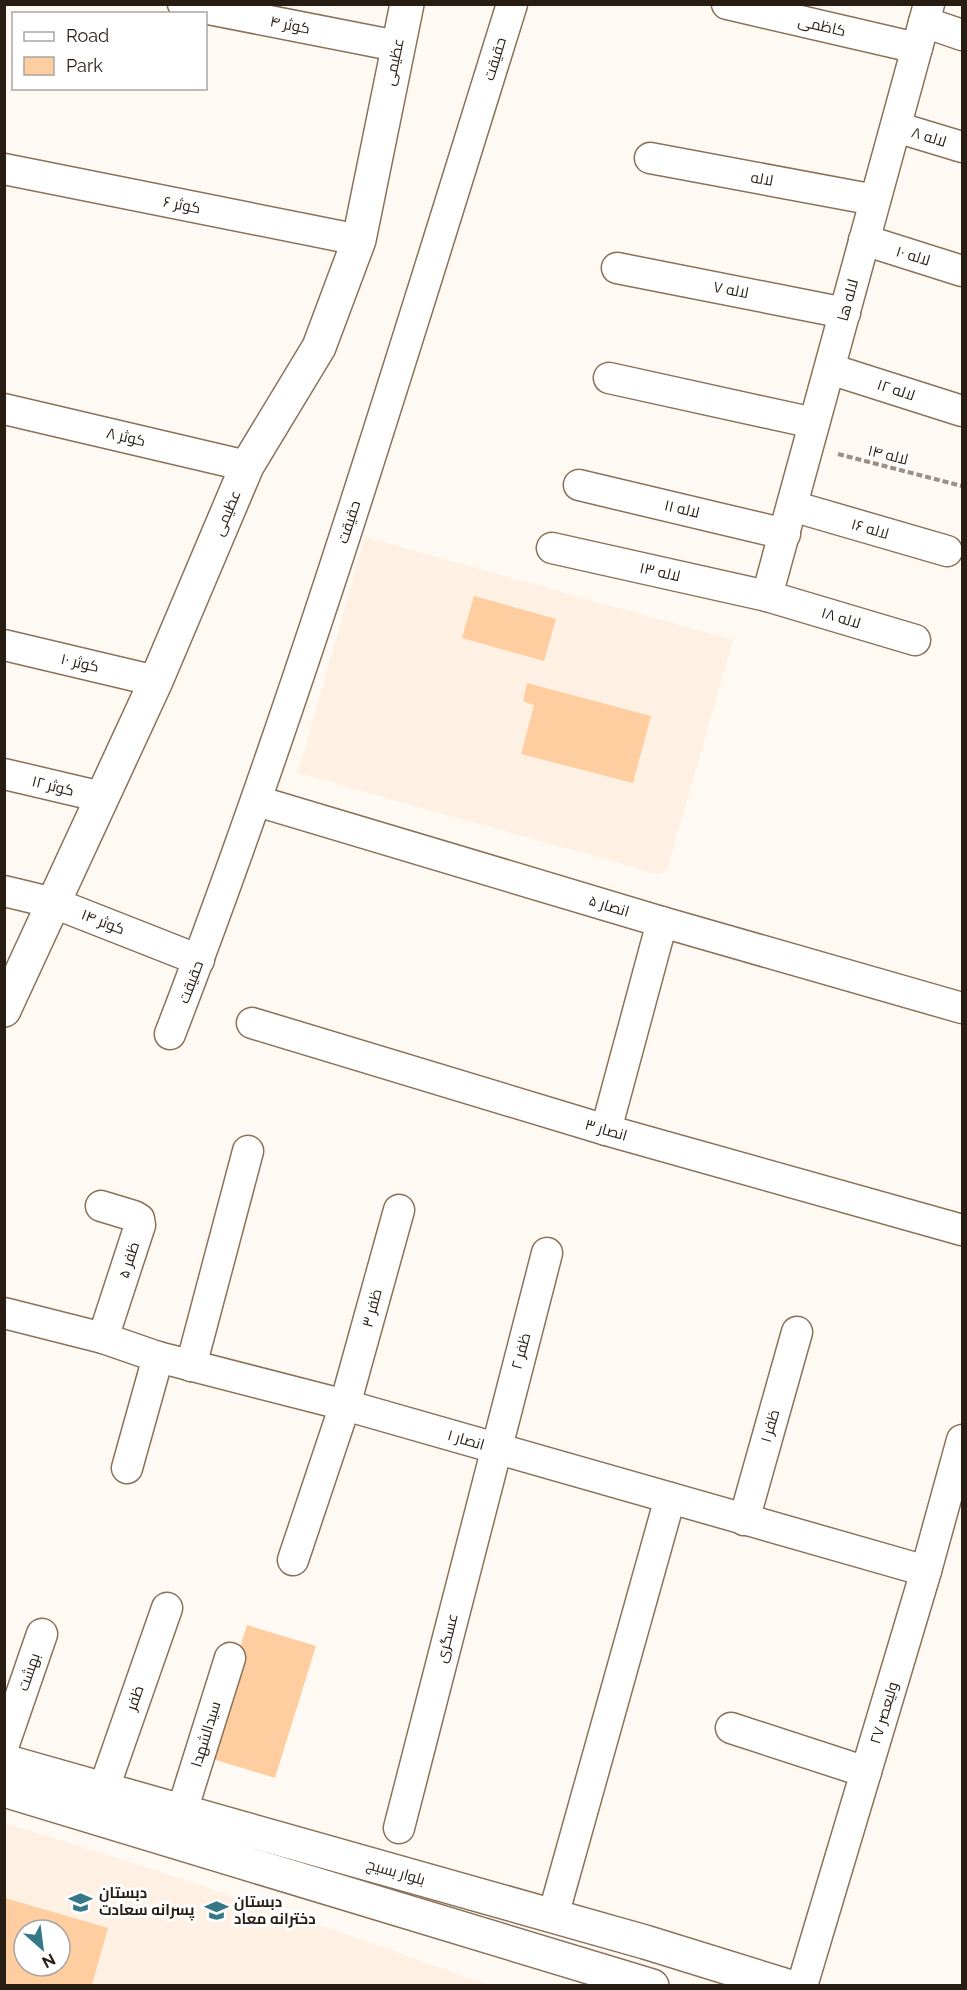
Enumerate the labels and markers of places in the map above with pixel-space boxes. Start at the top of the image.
place label: دبستان پسرانه سعادت [99,1884,195,1921]
school or university icon: دبستان پسرانه سعادت [68,1889,94,1915]
place label: دبستان دخترانه معاد [234,1893,316,1928]
school or university icon: دبستان دخترانه معاد [203,1898,229,1924]

